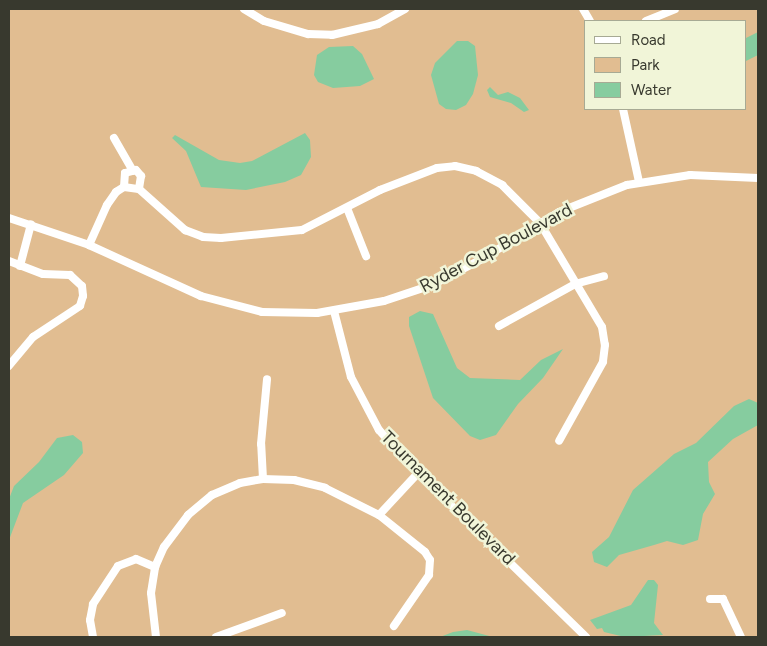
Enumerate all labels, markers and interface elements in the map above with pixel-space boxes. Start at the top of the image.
legend [584,20,747,110]
text: Road [631,31,666,49]
text: Park [631,56,660,74]
text: Water [631,81,671,99]
street label: Ryder Cup Boulevard [416,199,576,297]
street label: Tournament Boulevard [376,426,520,570]

